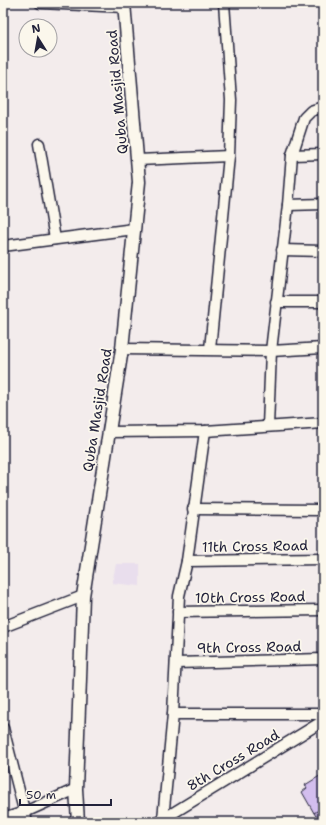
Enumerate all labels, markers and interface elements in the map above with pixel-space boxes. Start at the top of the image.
north arrow [18,18,58,58]
text: N [30,20,42,37]
street label: Quba Masjid Road [103,29,131,155]
street label: Quba Masjid Road [78,347,116,473]
street label: 11th Cross Road [202,536,308,556]
street label: 10th Cross Road [195,587,305,607]
street label: 9th Cross Road [196,637,302,657]
street label: 8th Cross Road [183,725,283,795]
scale bar [20,781,111,807]
text: 50 m [26,787,56,803]

